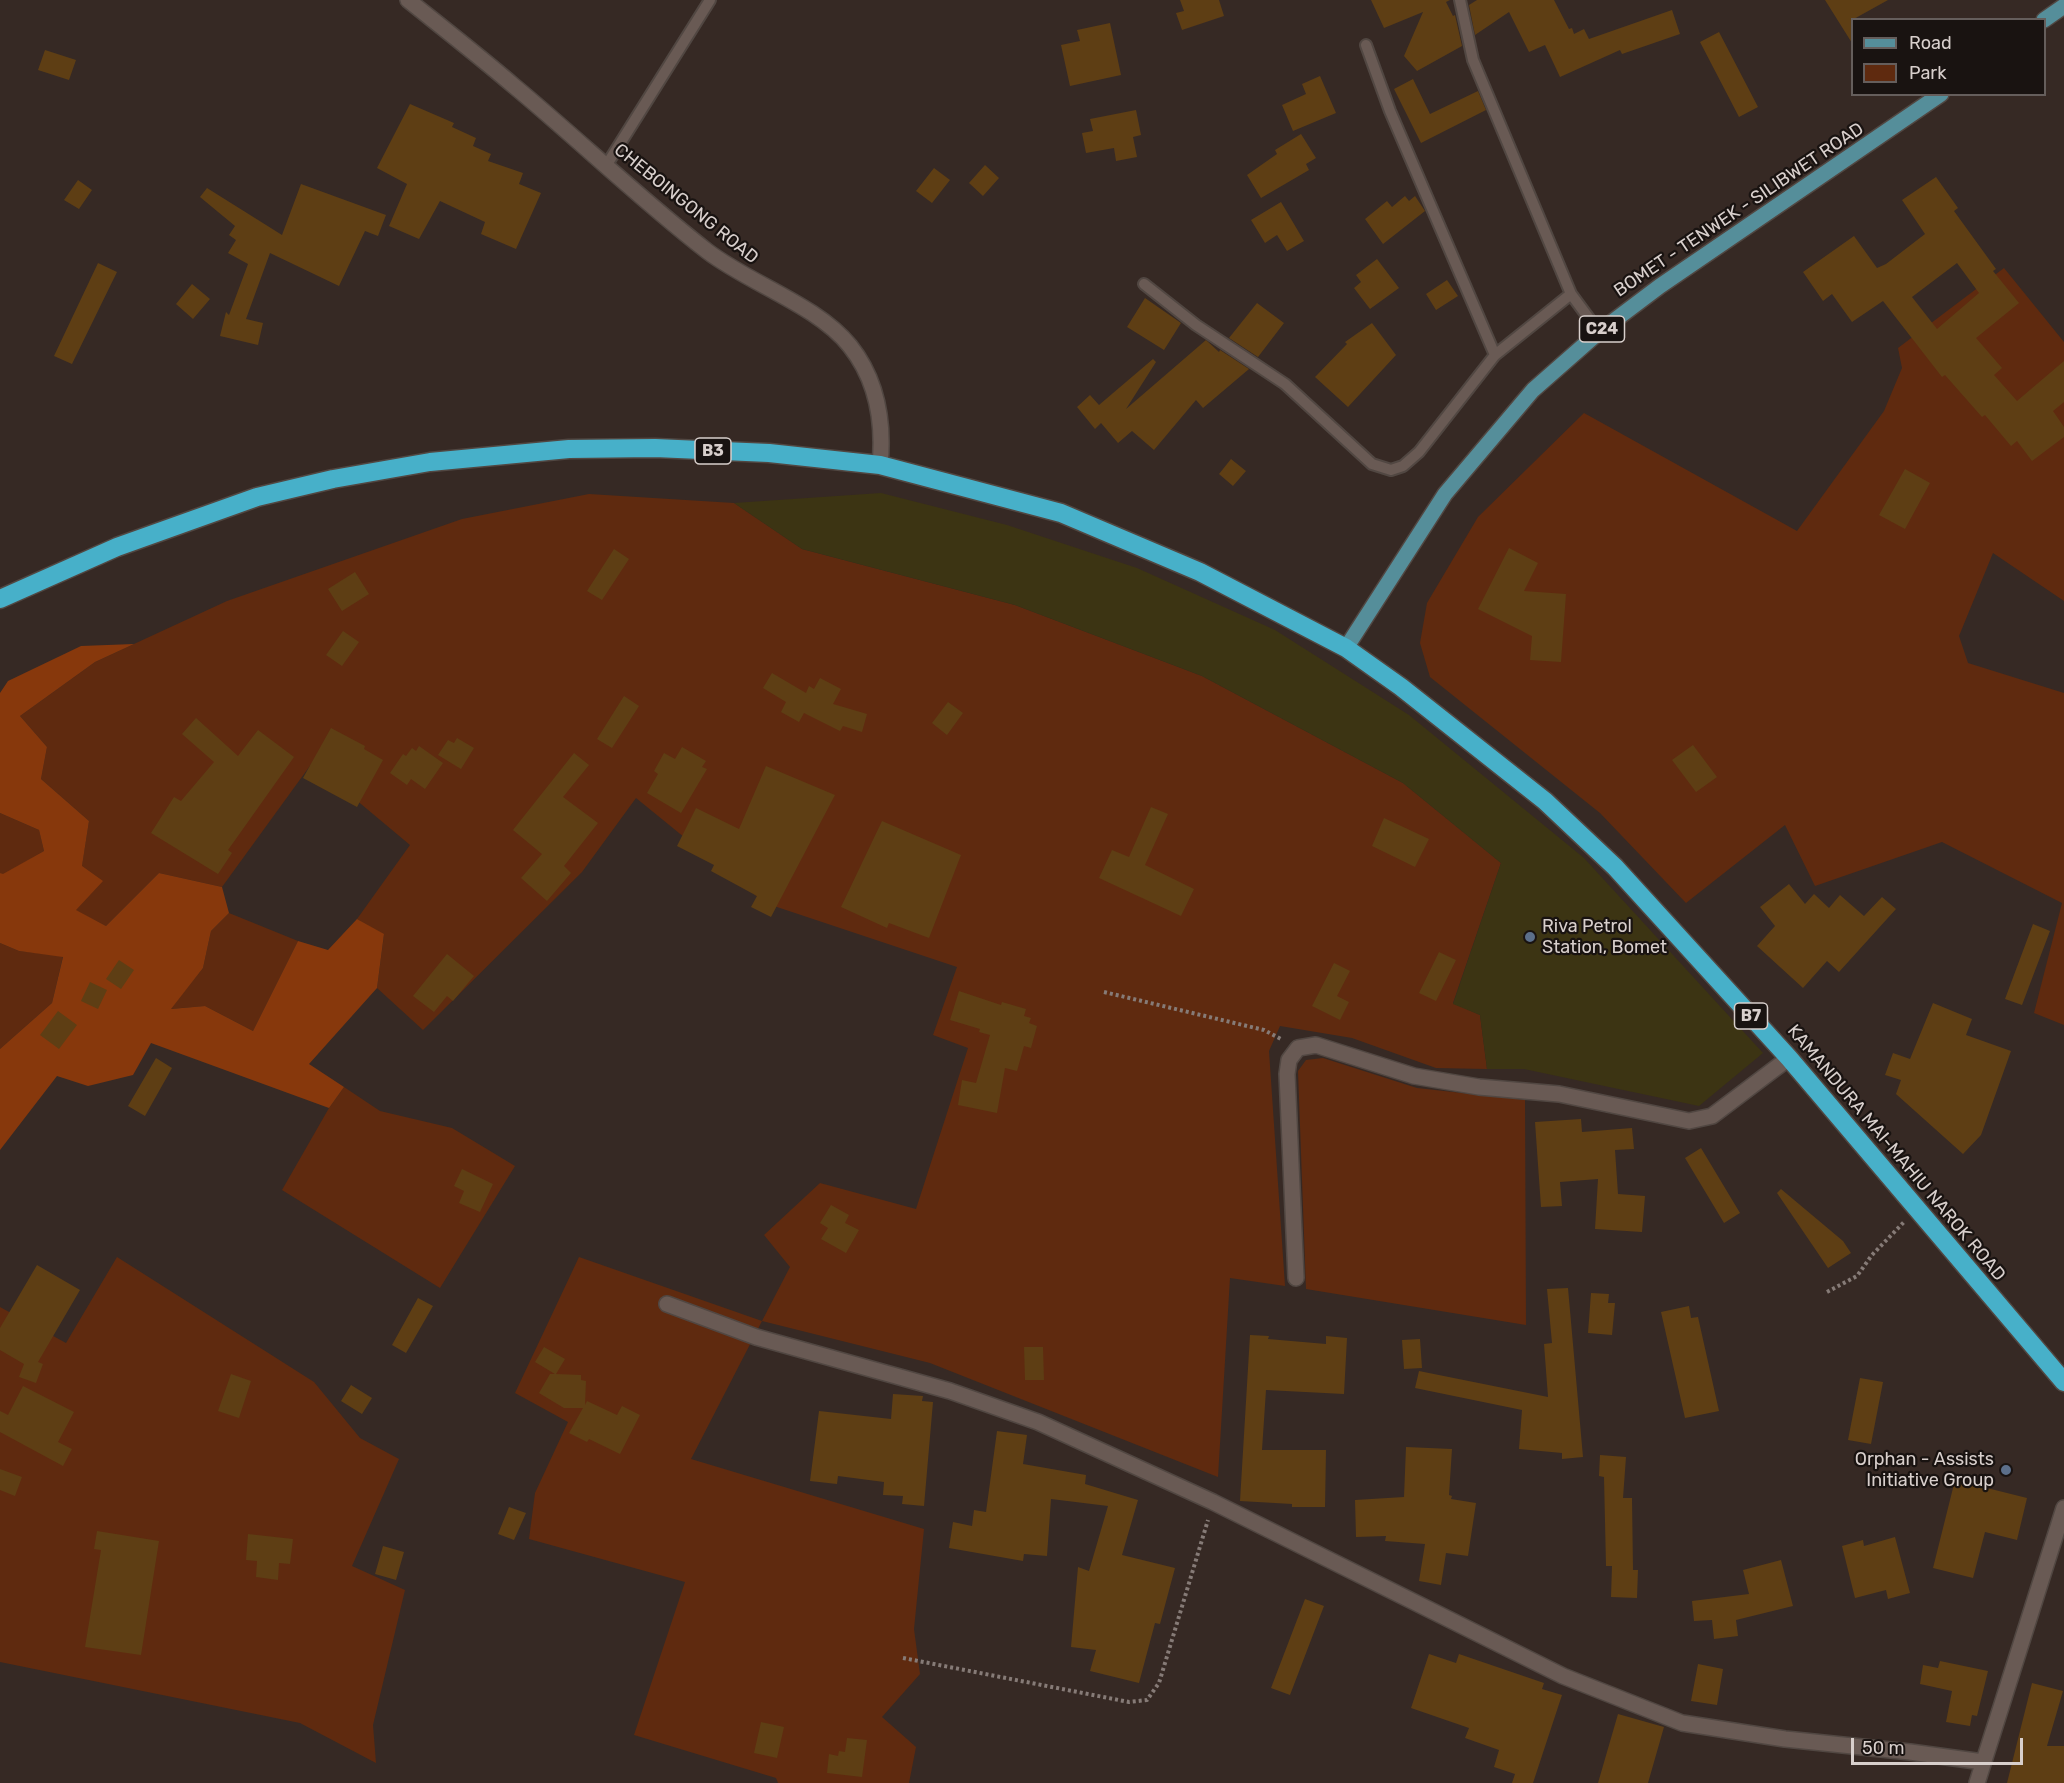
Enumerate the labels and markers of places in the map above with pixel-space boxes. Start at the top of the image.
place label: Riva Petrol Station, Bomet [1542,916,1667,958]
marker: Riva Petrol Station, Bomet [1523,930,1537,944]
place label: Orphan - Assists Initiative Group [1855,1449,1994,1492]
marker: Orphan - Assists Initiative Group [1999,1463,2013,1477]

